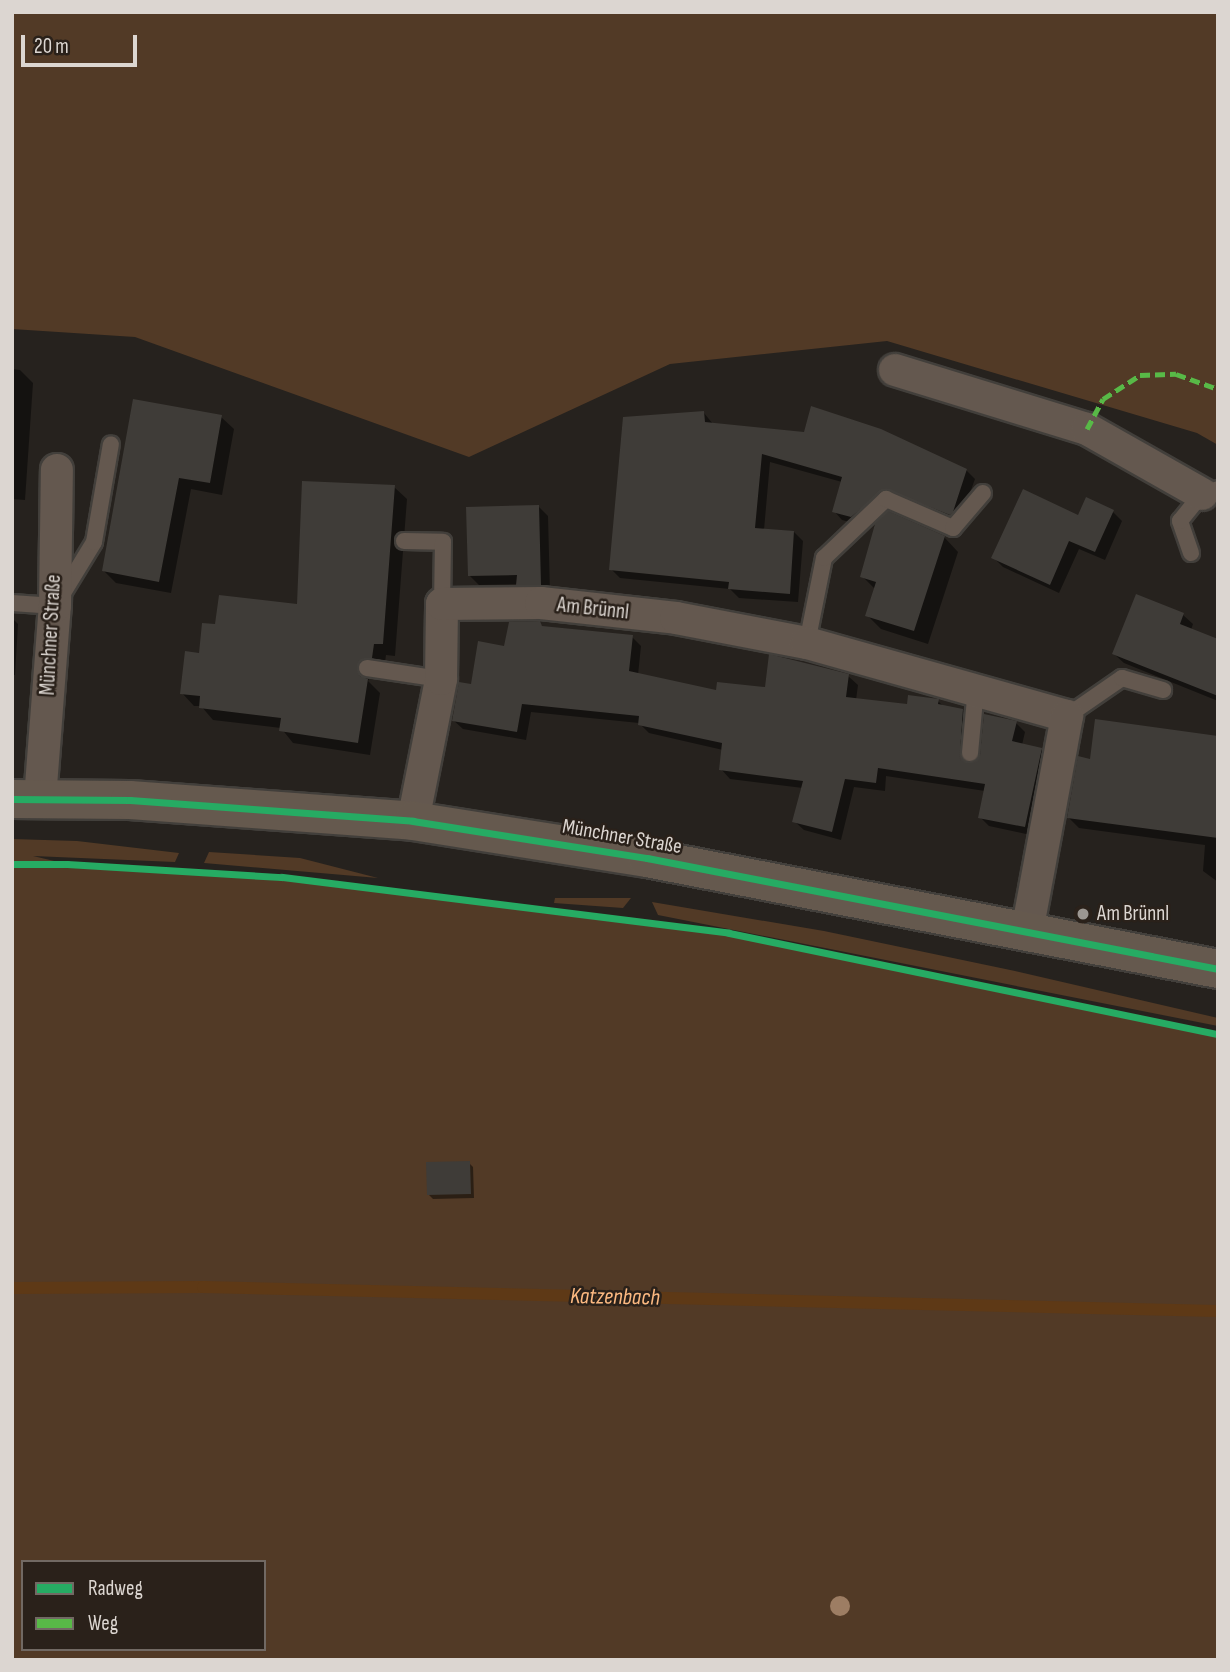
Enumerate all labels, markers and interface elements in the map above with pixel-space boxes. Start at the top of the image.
scale bar [24,21,140,65]
text: 20 m [34,34,69,59]
street label: Münchner Straße [35,574,67,696]
street label: Am Brünnl [556,593,630,625]
street label: Münchner Straße [560,814,684,860]
place label: Am Brünnl [1097,901,1169,927]
marker: Am Brünnl [1075,906,1091,922]
water label: Katzenbach [570,1282,660,1312]
legend [21,1560,266,1651]
text: Radweg [88,1576,143,1601]
text: Weg [88,1611,118,1636]

